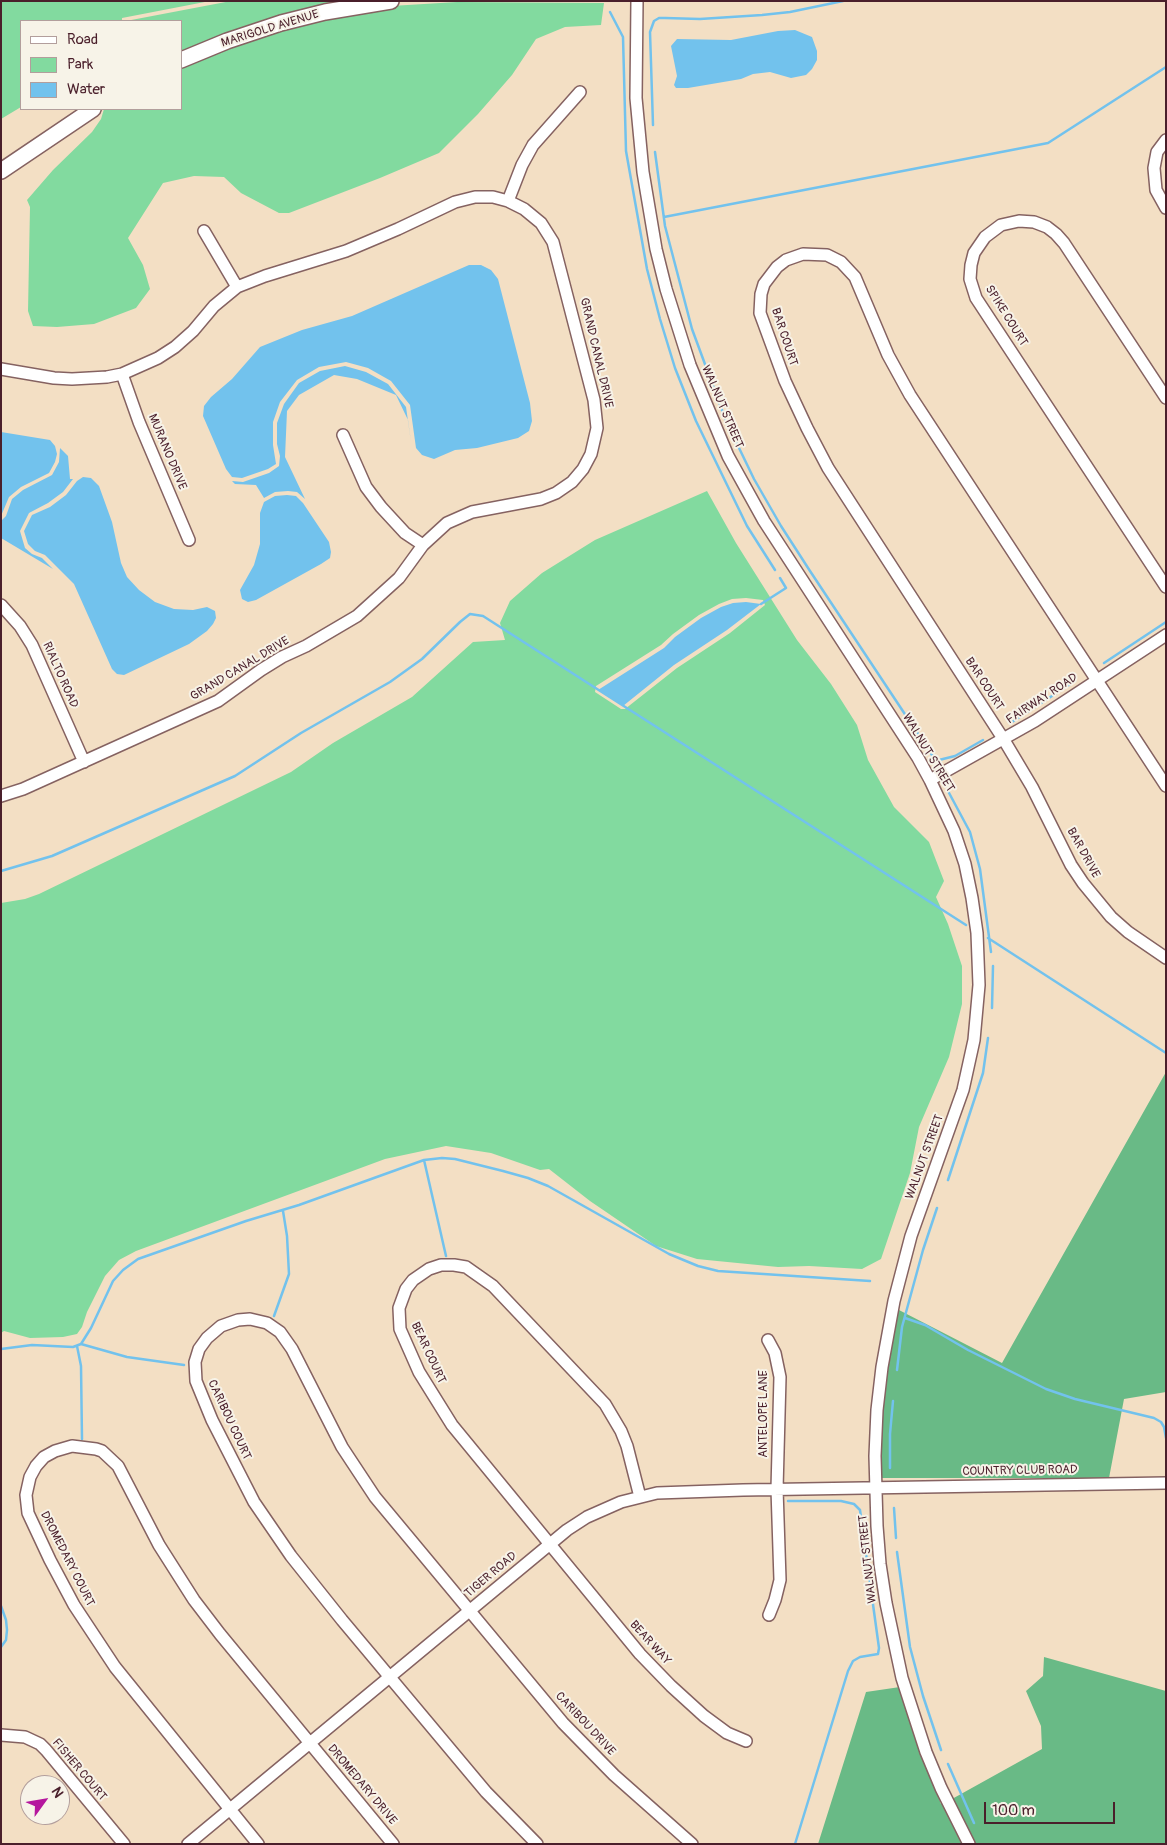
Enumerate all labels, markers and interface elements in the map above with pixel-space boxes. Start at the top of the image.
street label: MARIGOLD AVENUE [219,7,321,51]
legend [20,20,182,110]
text: Road [67,30,98,49]
text: Park [67,55,93,74]
text: Water [67,80,105,99]
street label: SPIKE COURT [982,283,1030,349]
street label: GRAND CANAL DRIVE [576,296,616,410]
street label: BAR COURT [768,306,800,368]
street label: WALNUT STREET [698,363,746,451]
street label: MURANO DRIVE [145,412,189,492]
street label: GRAND CANAL DRIVE [188,634,292,704]
street label: RIALTO ROAD [39,640,81,710]
street label: BAR COURT [962,655,1006,713]
street label: FAIRWAY ROAD [1004,671,1080,727]
street label: WALNUT STREET [899,711,957,795]
street label: BAR DRIVE [1063,825,1103,881]
street label: WALNUT STREET [903,1113,947,1201]
street label: BEAR COURT [407,1320,449,1386]
street label: ANTELOPE LANE [757,1370,771,1458]
street label: CARIBOU COURT [204,1378,254,1462]
street label: COUNTRY CLUB ROAD [962,1463,1078,1479]
street label: DROMEDARY COURT [37,1509,97,1609]
street label: WALNUT STREET [856,1514,880,1604]
street label: TIGER ROAD [462,1549,520,1601]
street label: BEAR WAY [626,1618,674,1668]
street label: CARIBOU DRIVE [552,1689,618,1759]
street label: FISHER COURT [49,1736,109,1804]
street label: DROMEDARY DRIVE [324,1742,400,1828]
north arrow [20,1775,70,1825]
text: N [48,1784,67,1801]
scale bar [987,1792,1118,1824]
text: 100 m [992,1801,1035,1820]

